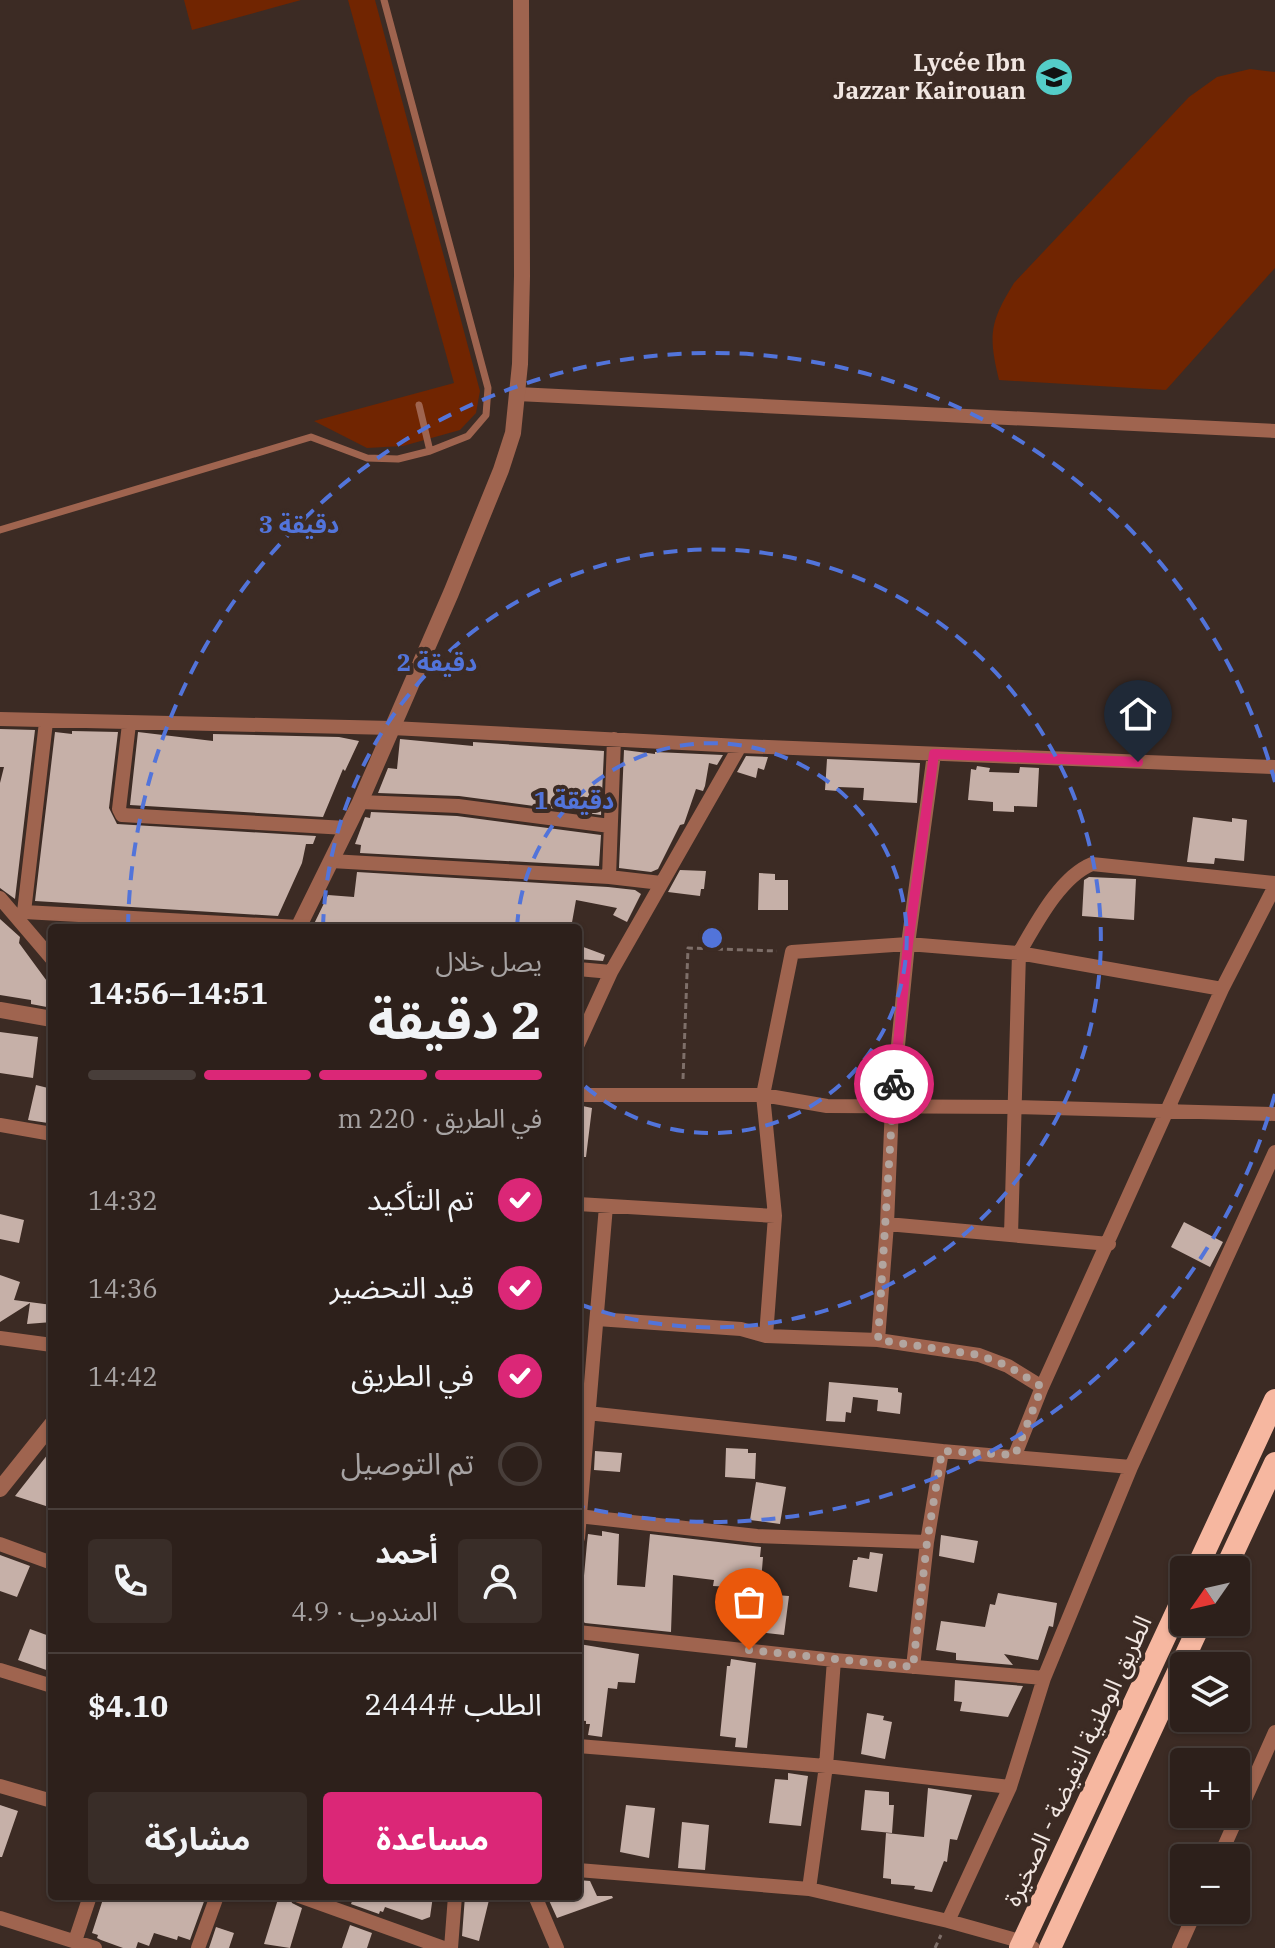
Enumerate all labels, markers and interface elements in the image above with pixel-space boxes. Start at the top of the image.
place label: Lycée Ibn Jazzar Kairouan [833,46,1026,106]
school or university icon: Lycée Ibn Jazzar Kairouan [1033,56,1075,98]
text: 3 دقيقة [259,508,339,540]
text: 2 دقيقة [397,646,477,678]
pin [1104,680,1172,762]
icon: home [1116,692,1160,736]
text: 1 دقيقة [534,784,614,816]
centre of rings [698,924,726,952]
text: يصل خلال [436,944,542,978]
text: 14:51–14:56 [88,973,268,1012]
text: 2 دقيقة [368,986,542,1053]
courier [854,1044,934,1124]
icon: bike [872,1062,916,1106]
text: في الطريق · 220 m [337,1101,542,1135]
icon: check [498,1178,542,1222]
text: تم التأكيد [367,1179,474,1218]
text: 14:32 [88,1183,158,1217]
icon: check [498,1266,542,1310]
text: قيد التحضير [330,1267,474,1306]
text: 14:36 [88,1271,158,1305]
icon: check [498,1354,542,1398]
text: في الطريق [351,1355,474,1394]
text: 14:42 [88,1359,158,1393]
text: تم التوصيل [341,1443,474,1482]
text: أحمد [375,1532,438,1571]
button: phone [88,1539,172,1623]
button: person [458,1539,542,1623]
north arrow [1170,1556,1250,1636]
map controls [1170,1556,1250,1924]
pin [715,1568,783,1650]
icon: bag [727,1580,771,1624]
text: المندوب · 4.9 [291,1594,438,1628]
street label: الطريق الوطنية النفيضة - الصخيرة [996,1610,1159,1911]
button: layers [1170,1652,1250,1732]
text: الطلب #2444 [364,1684,542,1723]
text: $4.10 [88,1686,168,1725]
button: + [1170,1748,1250,1828]
button: مشاركة [88,1792,307,1884]
button: مساعدة [323,1792,542,1884]
button: − [1170,1844,1250,1924]

